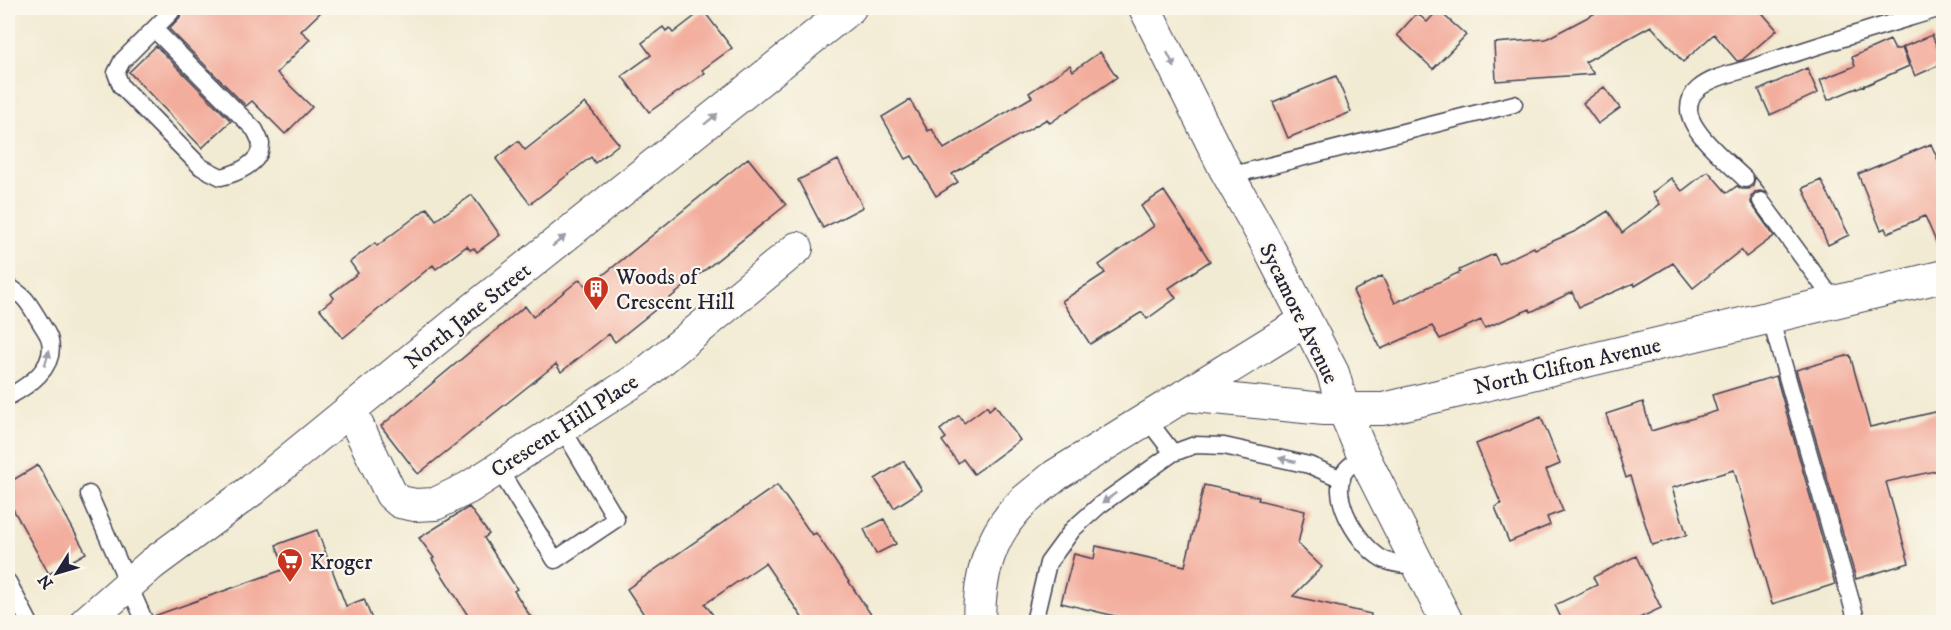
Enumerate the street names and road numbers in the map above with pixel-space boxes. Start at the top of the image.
street label: Sycamore Avenue [1253,239,1344,388]
street label: North Jane Street [399,257,537,375]
street label: North Clifton Avenue [1471,332,1663,401]
street label: Crescent Hill Place [486,369,644,484]

